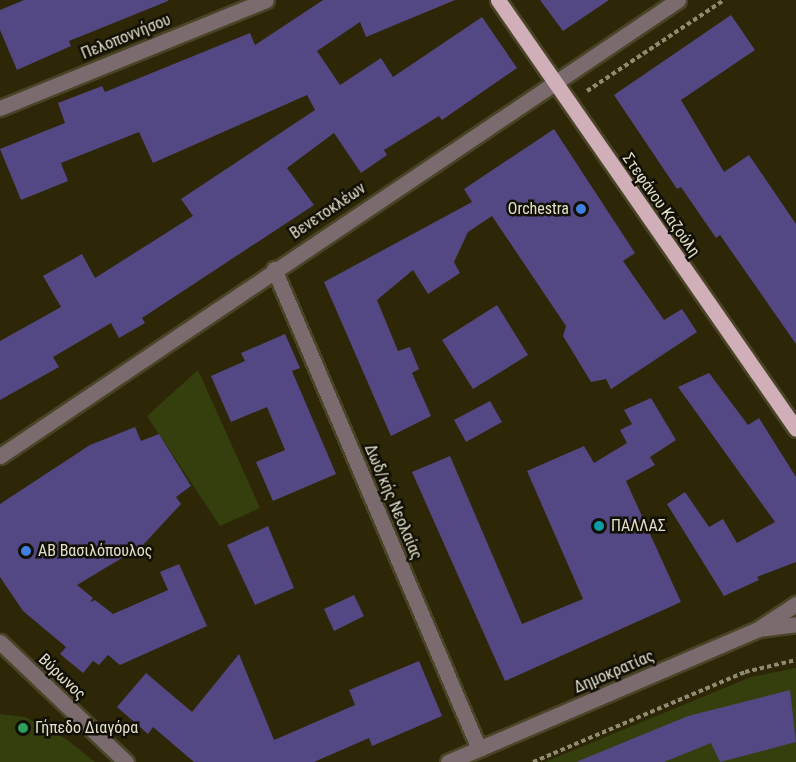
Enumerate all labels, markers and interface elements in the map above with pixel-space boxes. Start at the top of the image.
street label: Πελοποννήσου [78,10,174,64]
street label: Στεφάνου Καζούλη [618,150,704,260]
street label: Βενετοκλέων [286,179,370,243]
place label: Orchestra [508,199,569,219]
marker: Orchestra [574,202,588,216]
street label: Δωδ/κής Νεολαίας [360,441,426,563]
place label: ΠΑΛΛΑΣ [611,516,666,536]
marker: ΠΑΛΛΑΣ [592,519,606,533]
place label: AB Βασιλόπουλος [38,541,152,561]
marker: AB Βασιλόπουλος [19,544,33,558]
street label: Δημοκρατίας [571,647,657,697]
street label: Βύρωνος [34,650,90,704]
place label: Γήπεδο Διαγόρα [35,718,138,738]
marker: Γήπεδο Διαγόρα [16,721,30,735]

